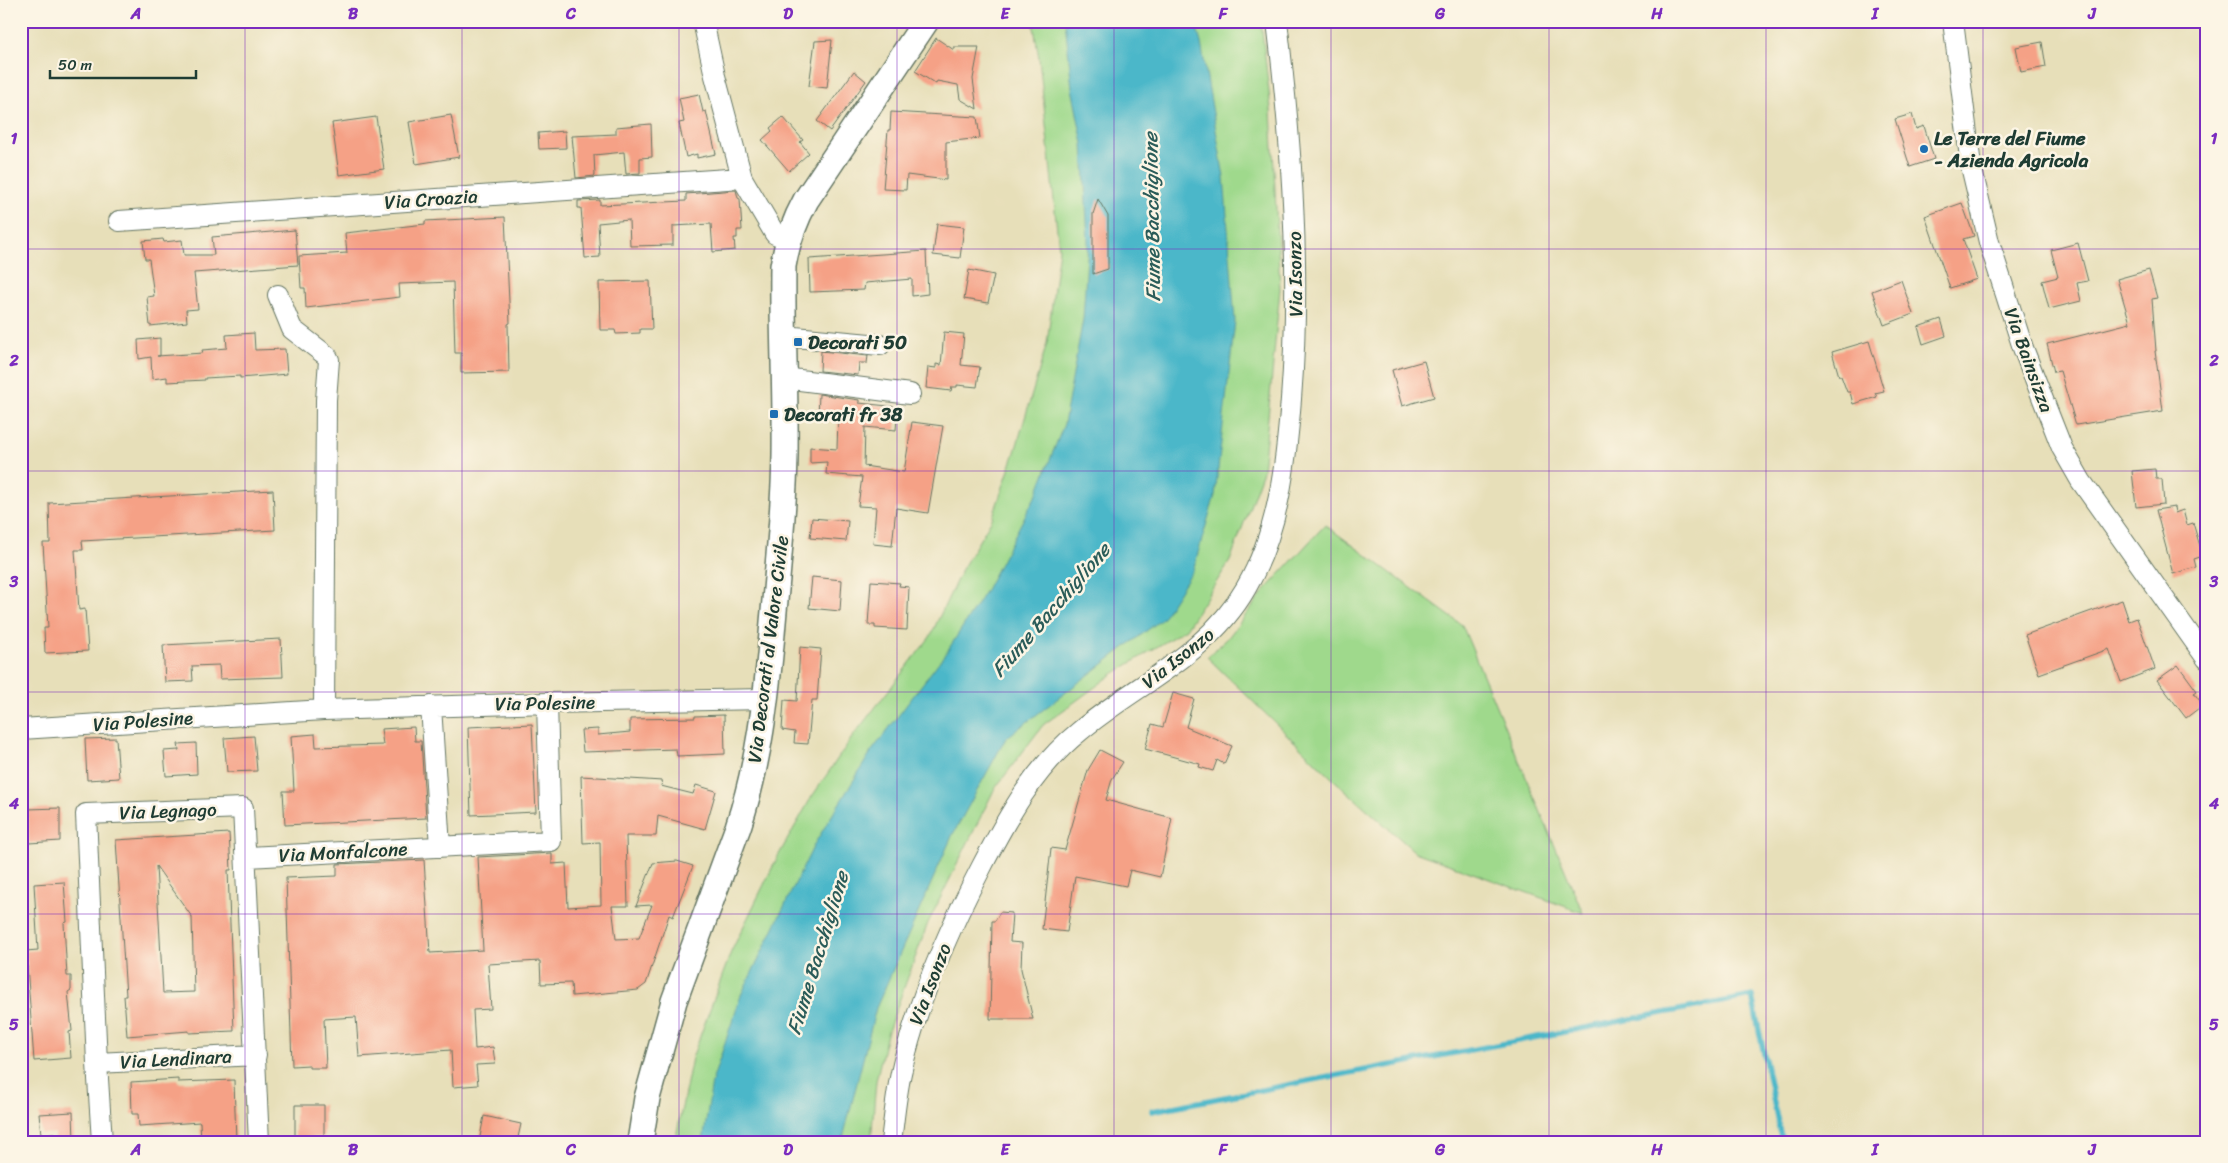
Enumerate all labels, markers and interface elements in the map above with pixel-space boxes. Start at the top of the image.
text: A [130,0,141,28]
text: B [348,0,359,28]
text: C [565,0,577,28]
text: D [783,0,793,28]
text: E [1001,0,1011,28]
text: F [1218,0,1229,28]
text: G [1434,0,1446,28]
text: H [1650,0,1663,28]
text: I [1871,0,1880,28]
text: J [2087,0,2097,28]
scale bar [50,48,196,80]
text: 50 m [58,52,93,78]
place label: Le Terre del Fiume - Azienda Agricola [1934,122,2089,177]
text: 1 [11,124,18,153]
text: 1 [2211,124,2218,153]
water label: Fiume Bacchiglione [1133,131,1171,302]
marker: Le Terre del Fiume - Azienda Agricola [1918,143,1930,155]
street label: Via Croazia [383,179,479,219]
street label: Via Isonzo [1278,231,1312,317]
street label: Via Bainsizza [1995,303,2063,418]
place label: Decorati 50 [808,326,907,359]
marker: Decorati 50 [792,336,804,348]
text: 2 [8,346,19,375]
text: 2 [2208,346,2219,375]
place label: Decorati fr 38 [784,398,903,431]
marker: Decorati fr 38 [768,408,780,420]
street label: Via Decorati al Valore Civile [738,533,798,765]
water label: Fiume Bacchiglione [982,534,1121,685]
text: 3 [9,567,19,596]
text: 3 [2209,567,2219,596]
street label: Via Isonzo [1134,618,1222,697]
street label: Via Polesine [495,686,595,720]
street label: Via Polesine [92,701,194,741]
text: 4 [8,789,19,818]
text: 4 [2208,789,2219,818]
street label: Via Legnago [119,793,218,829]
street label: Via Monfalcone [278,832,408,872]
water label: Fiume Bacchiglione [777,866,860,1039]
street label: Via Isonzo [899,938,961,1030]
text: 5 [9,1010,19,1039]
text: 5 [2209,1010,2219,1039]
street label: Via Lendinara [119,1040,233,1078]
text: A [130,1135,141,1163]
text: B [348,1135,359,1163]
text: C [565,1135,577,1163]
text: D [783,1135,793,1163]
text: E [1001,1135,1011,1163]
text: F [1218,1135,1229,1163]
text: G [1434,1135,1446,1163]
text: H [1650,1135,1663,1163]
text: I [1871,1135,1880,1163]
text: J [2087,1135,2097,1163]

